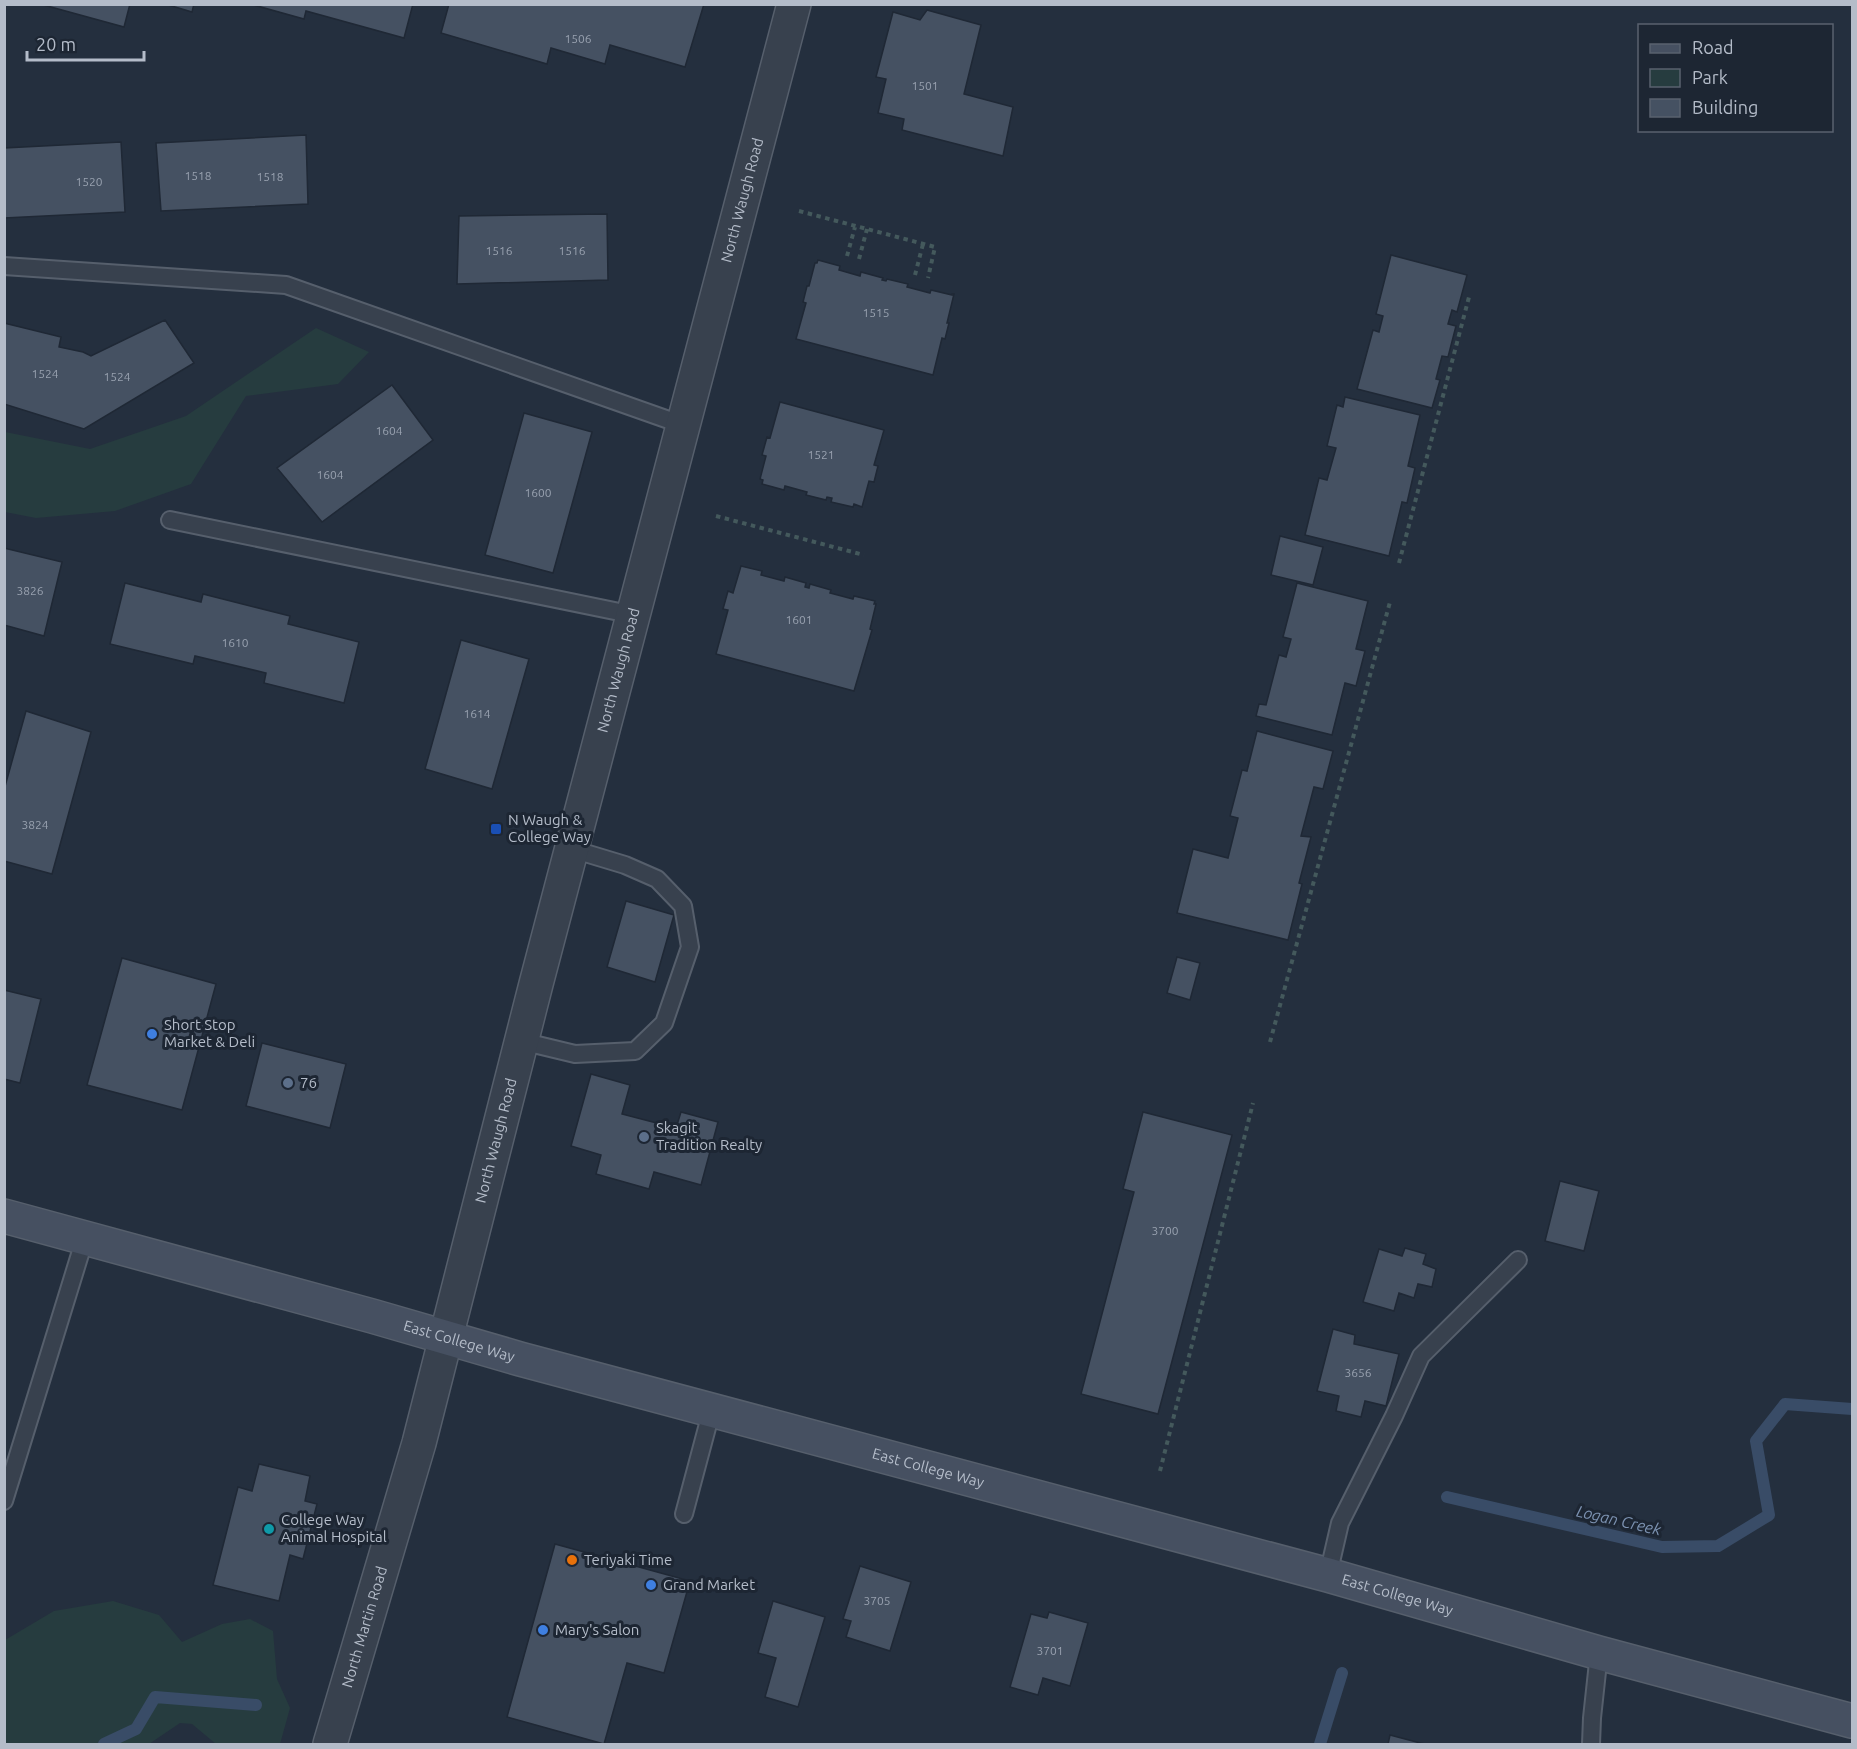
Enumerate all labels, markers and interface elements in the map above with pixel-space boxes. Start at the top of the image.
scale bar [27,24,144,62]
legend [1638,24,1833,132]
house number: 1506 [564,32,592,45]
text: 20 m [36,34,76,54]
text: Road [1692,37,1734,57]
text: Park [1692,67,1728,87]
house number: 1501 [911,79,939,92]
text: Building [1692,97,1758,117]
street label: North Waugh Road [717,136,766,264]
house number: 1518 [184,169,212,182]
house number: 1518 [256,170,284,183]
house number: 1520 [75,175,103,188]
house number: 1516 [485,244,513,257]
house number: 1516 [558,244,586,257]
house number: 1515 [862,306,890,319]
house number: 1524 [31,367,59,380]
house number: 1524 [103,370,131,383]
house number: 1604 [375,424,403,437]
house number: 1521 [807,448,835,461]
house number: 1604 [316,468,344,481]
house number: 1600 [524,486,552,499]
house number: 3826 [16,584,44,597]
street label: North Waugh Road [594,606,643,734]
house number: 1601 [785,613,813,626]
house number: 1610 [221,636,249,649]
house number: 1614 [463,707,491,720]
place label: N Waugh & College Way [508,811,591,845]
house number: 3824 [21,818,49,831]
marker: N Waugh & College Way [489,822,503,836]
place label: Short Stop Market & Deli [164,1016,255,1050]
marker: Short Stop Market & Deli [145,1027,159,1041]
place label: 76 [300,1074,317,1091]
marker: 76 [281,1076,295,1090]
street label: North Waugh Road [472,1076,520,1205]
place label: Skagit Tradition Realty [656,1119,762,1153]
marker: Skagit Tradition Realty [637,1130,651,1144]
house number: 3700 [1151,1224,1179,1237]
street label: East College Way [402,1317,517,1365]
house number: 3656 [1344,1366,1372,1379]
street label: East College Way [871,1445,986,1491]
water label: Logan Creek [1575,1502,1664,1539]
place label: College Way Animal Hospital [281,1511,387,1545]
marker: College Way Animal Hospital [262,1522,276,1536]
place label: Teriyaki Time [584,1551,672,1568]
marker: Teriyaki Time [565,1553,579,1567]
street label: North Martin Road [338,1564,390,1690]
street label: East College Way [1340,1570,1455,1619]
place label: Grand Market [663,1576,755,1593]
marker: Grand Market [644,1578,658,1592]
house number: 3705 [863,1594,891,1607]
place label: Mary's Salon [555,1621,639,1638]
marker: Mary's Salon [536,1623,550,1637]
house number: 3701 [1036,1644,1064,1657]

